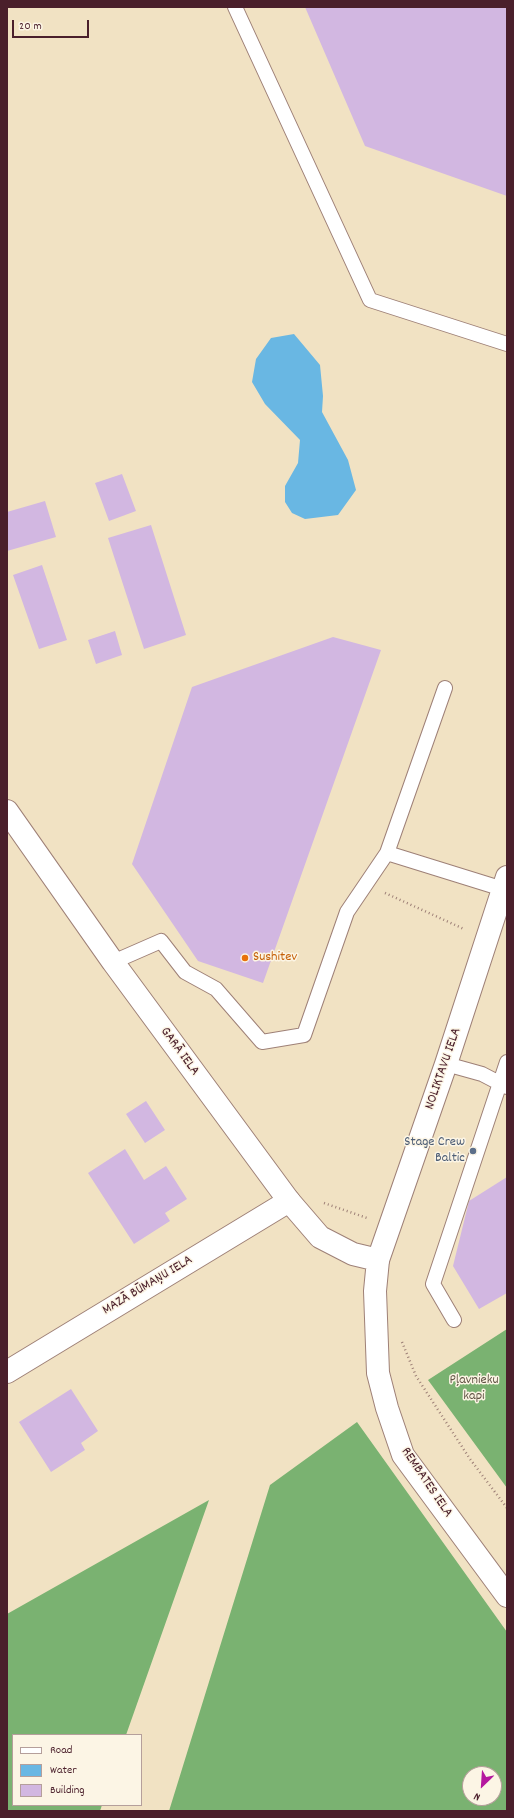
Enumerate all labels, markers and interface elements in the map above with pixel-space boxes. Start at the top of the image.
scale bar [14,12,91,38]
text: 20 m [19,18,42,35]
place label: Sushitev [253,950,297,966]
marker: Sushitev [240,953,250,963]
street label: GARĀ IELA [156,1024,202,1080]
street label: NOLIKTAVU IELA [422,1026,466,1112]
place label: Stage Crew Baltic [404,1135,465,1168]
marker: Stage Crew Baltic [468,1146,478,1156]
street label: MAZĀ BŪMAŅU IELA [100,1252,196,1320]
park label: Pļavnieku kapi [449,1373,499,1406]
street label: REMBATES IELA [396,1445,456,1521]
legend [12,1734,142,1806]
text: Road [50,1742,72,1759]
text: Water [50,1762,77,1779]
north arrow [462,1766,502,1806]
text: Building [50,1782,85,1799]
text: N [472,1788,483,1804]

